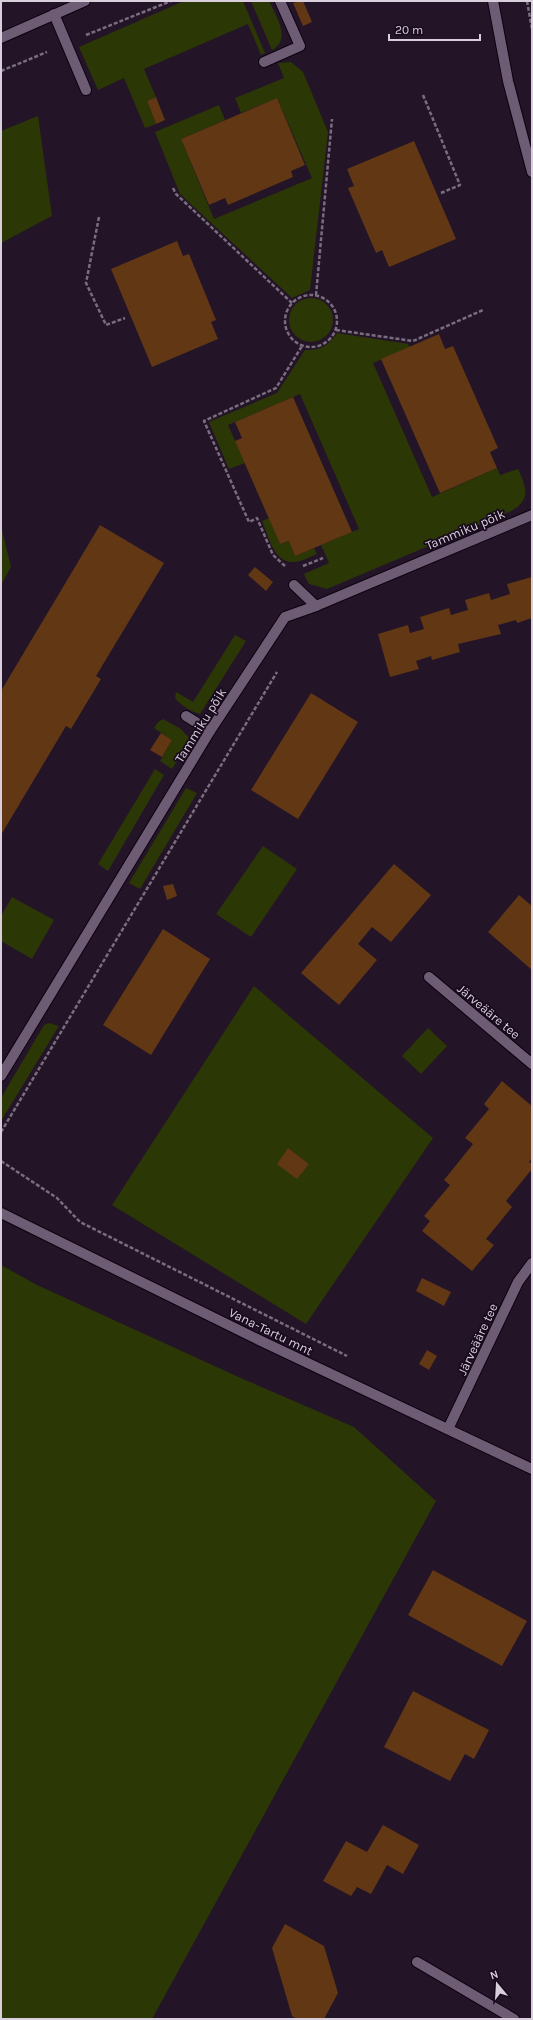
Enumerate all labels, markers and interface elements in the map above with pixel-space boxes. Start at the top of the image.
scale bar [389,16,480,42]
text: 20 m [395,23,423,37]
street label: Tammiku põik [423,506,507,553]
street label: Tammiku põik [172,685,229,765]
street label: Järveääre tee [454,981,523,1042]
street label: Järveääre tee [454,1301,501,1377]
street label: Vana-Tartu mnt [226,1305,315,1358]
north arrow [477,1964,517,2004]
text: N [488,1968,500,1982]

